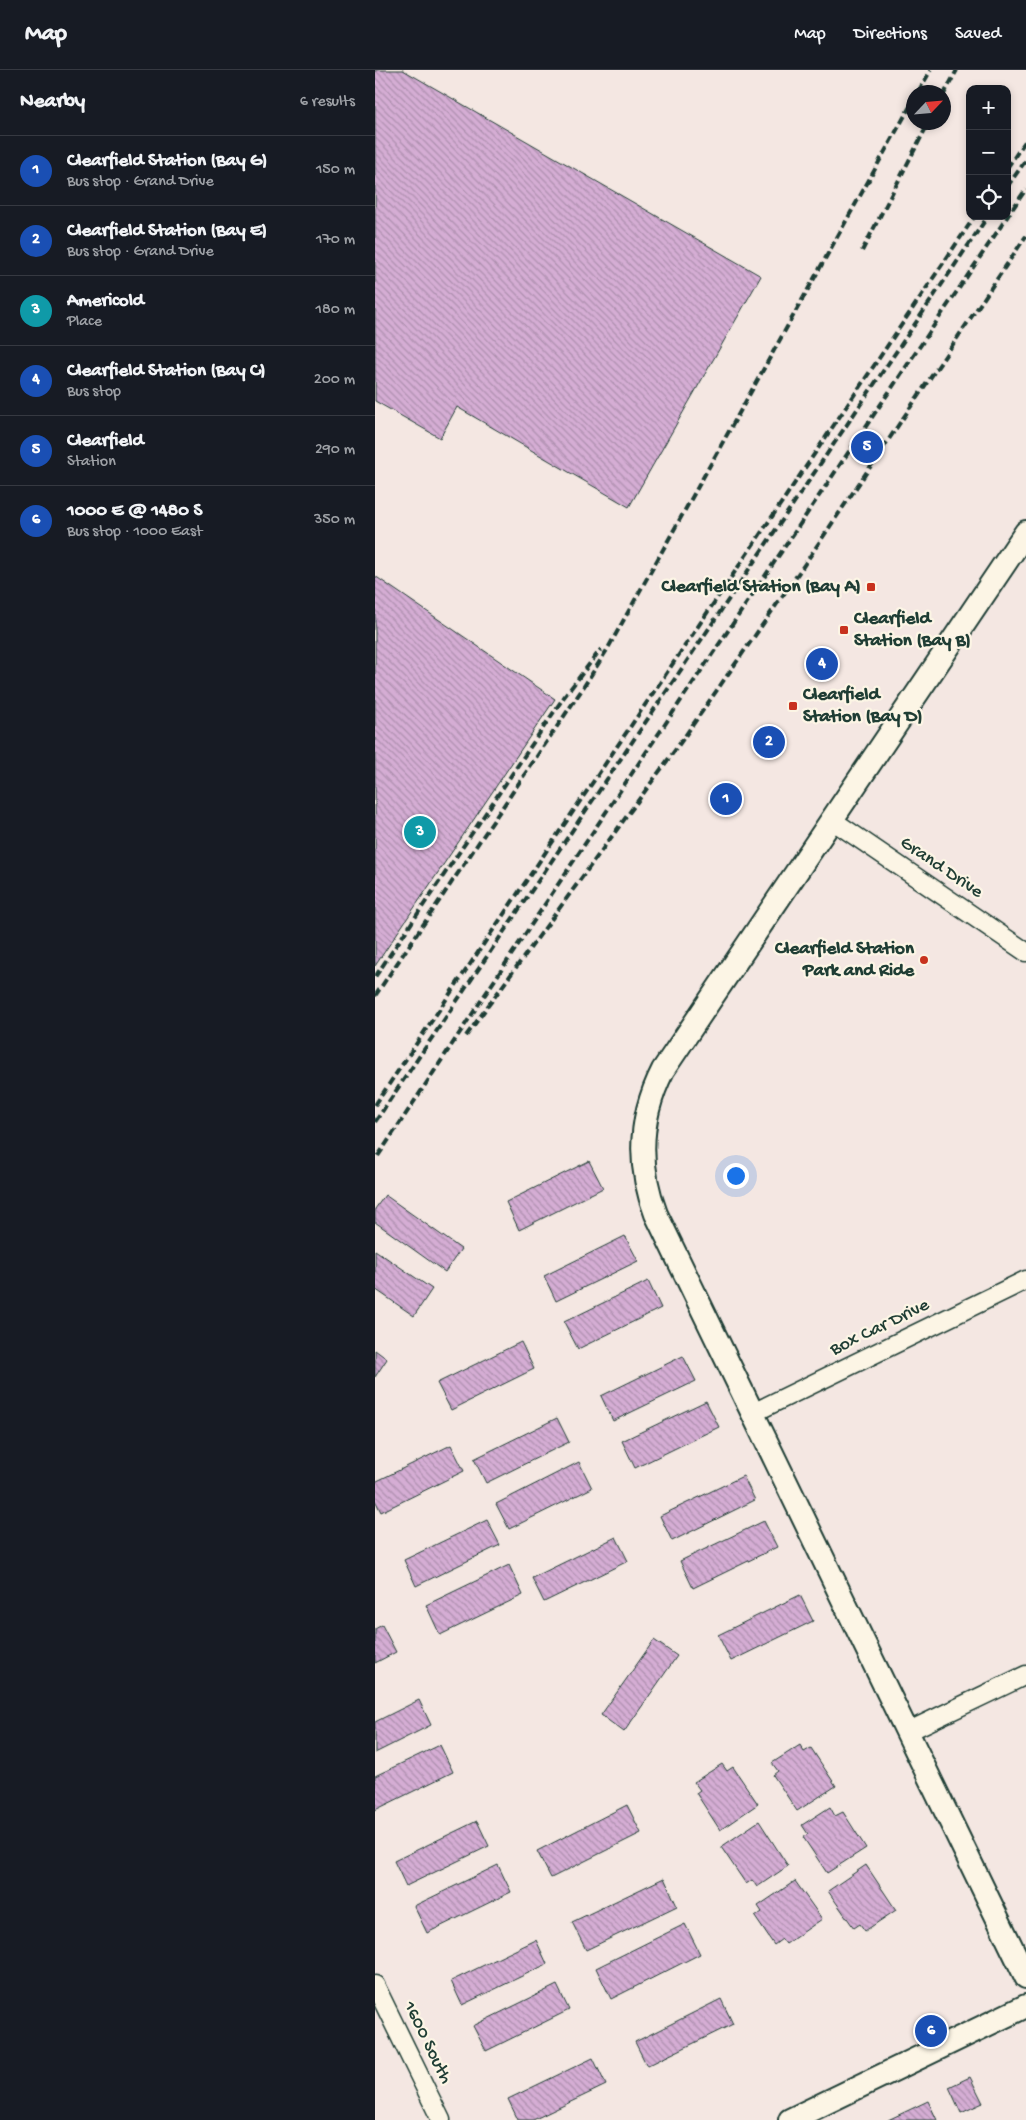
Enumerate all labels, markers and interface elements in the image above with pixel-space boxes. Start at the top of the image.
text: Map [25,20,67,49]
text: Map [794,24,826,45]
text: Directions [854,24,927,45]
text: Saved [955,24,1001,45]
north arrow [906,85,951,130]
map controls [966,85,1011,220]
button: + [966,85,1011,130]
text: Nearby [20,90,85,115]
text: 6 results [300,93,355,112]
button: − [966,130,1011,175]
text: Clearfield Station (Bay G) [67,150,267,173]
text: 1 [33,161,39,180]
text: 150 m [316,161,355,180]
text: Bus stop · Grand Drive [67,173,214,192]
button: locate [966,175,1011,220]
text: Clearfield Station (Bay E) [67,220,267,243]
text: 2 [32,231,40,250]
text: 170 m [316,231,355,250]
text: Bus stop · Grand Drive [67,243,214,262]
text: Americold [67,290,144,313]
text: 3 [32,301,40,320]
text: 180 m [316,301,355,320]
text: Place [67,313,102,332]
text: Clearfield Station (Bay C) [67,360,266,383]
text: 4 [32,371,40,390]
text: 200 m [314,371,355,390]
text: Bus stop [67,383,121,402]
pin: 5 [851,428,883,466]
text: Clearfield [67,430,144,453]
text: 5 [32,441,40,460]
text: 290 m [315,441,355,460]
text: Station [67,453,116,472]
text: 1000 E @ 1480 S [67,500,202,523]
text: 6 [32,511,40,530]
text: 350 m [314,511,355,530]
text: Bus stop · 1000 East [67,523,202,542]
place label: Clearfield Station (Bay A) [660,576,861,599]
marker: Clearfield Station (Bay A) [865,581,877,593]
place label: Clearfield Station (Bay B) [853,608,971,653]
marker: Clearfield Station (Bay B) [838,624,850,636]
pin: 4 [806,645,838,683]
place label: Clearfield Station (Bay D) [802,684,923,729]
marker: Clearfield Station (Bay D) [787,700,799,712]
pin: 2 [753,723,785,761]
pin: 1 [710,780,742,818]
pin: 3 [404,813,436,851]
street label: Grand Drive [895,832,987,904]
place label: Clearfield Station Park and Ride [774,938,915,983]
marker: Clearfield Station Park and Ride [918,954,930,966]
your location [723,1163,749,1189]
street label: Box Car Drive [826,1294,934,1362]
street label: 1600 South [397,1997,457,2088]
pin: 6 [915,2012,947,2050]

